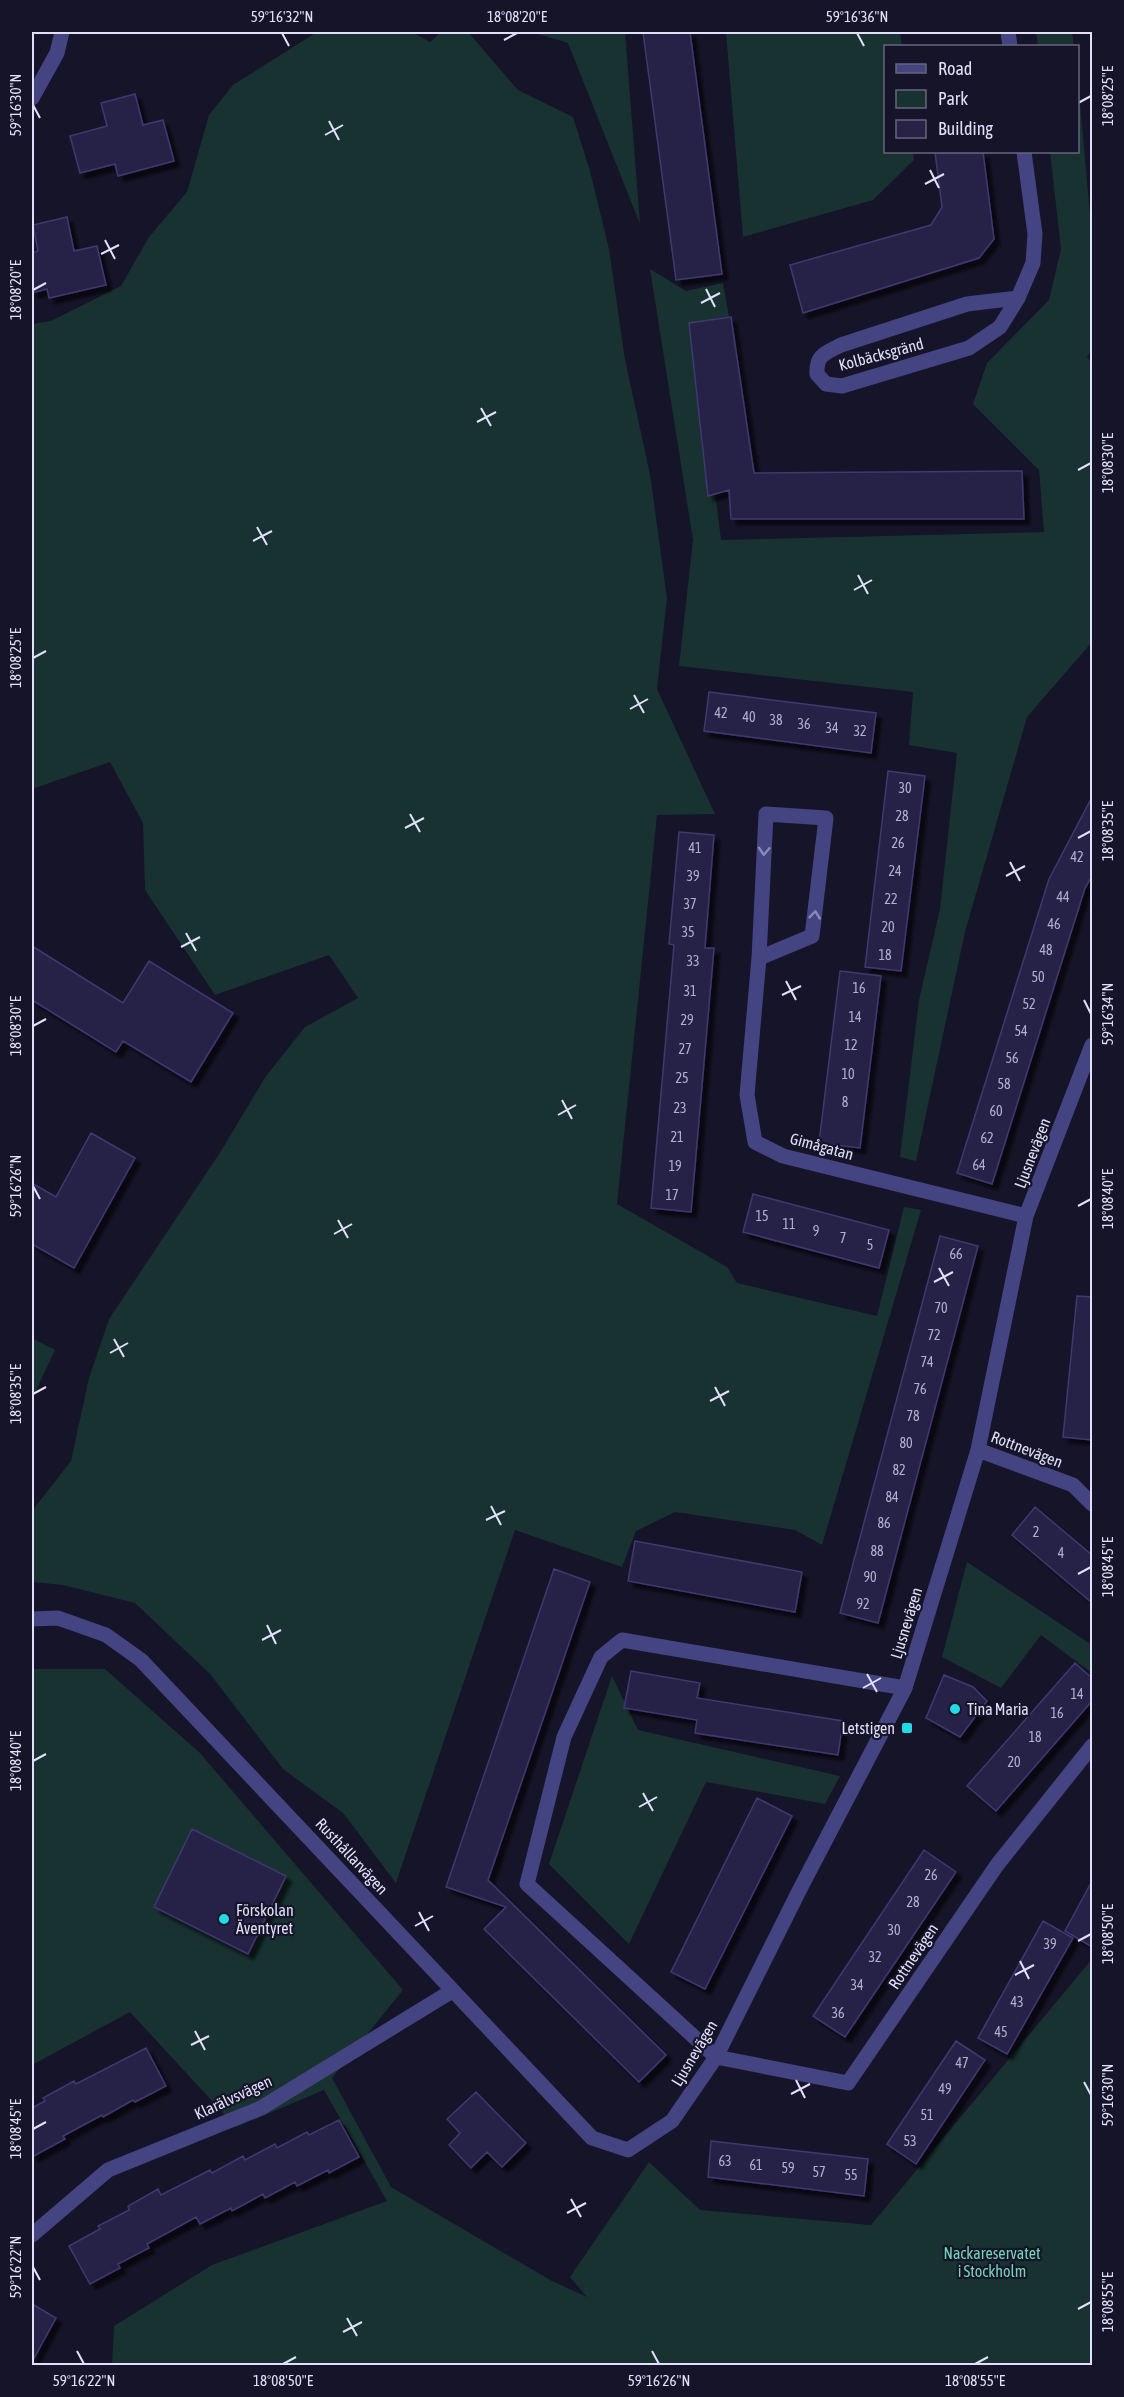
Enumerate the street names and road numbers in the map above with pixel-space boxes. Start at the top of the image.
street label: Kolbäcksgränd [837,334,926,375]
street label: Ljusnevägen [1010,1115,1055,1191]
street label: Gimågatan [788,1129,856,1164]
street label: Rottnevägen [988,1427,1065,1472]
street label: Ljusnevägen [887,1585,926,1661]
street label: Rusthållarvägen [312,1814,392,1898]
street label: Rottnevägen [885,1920,942,1993]
street label: Ljusnevägen [667,2017,722,2090]
street label: Klarälvsvägen [192,2071,275,2124]

